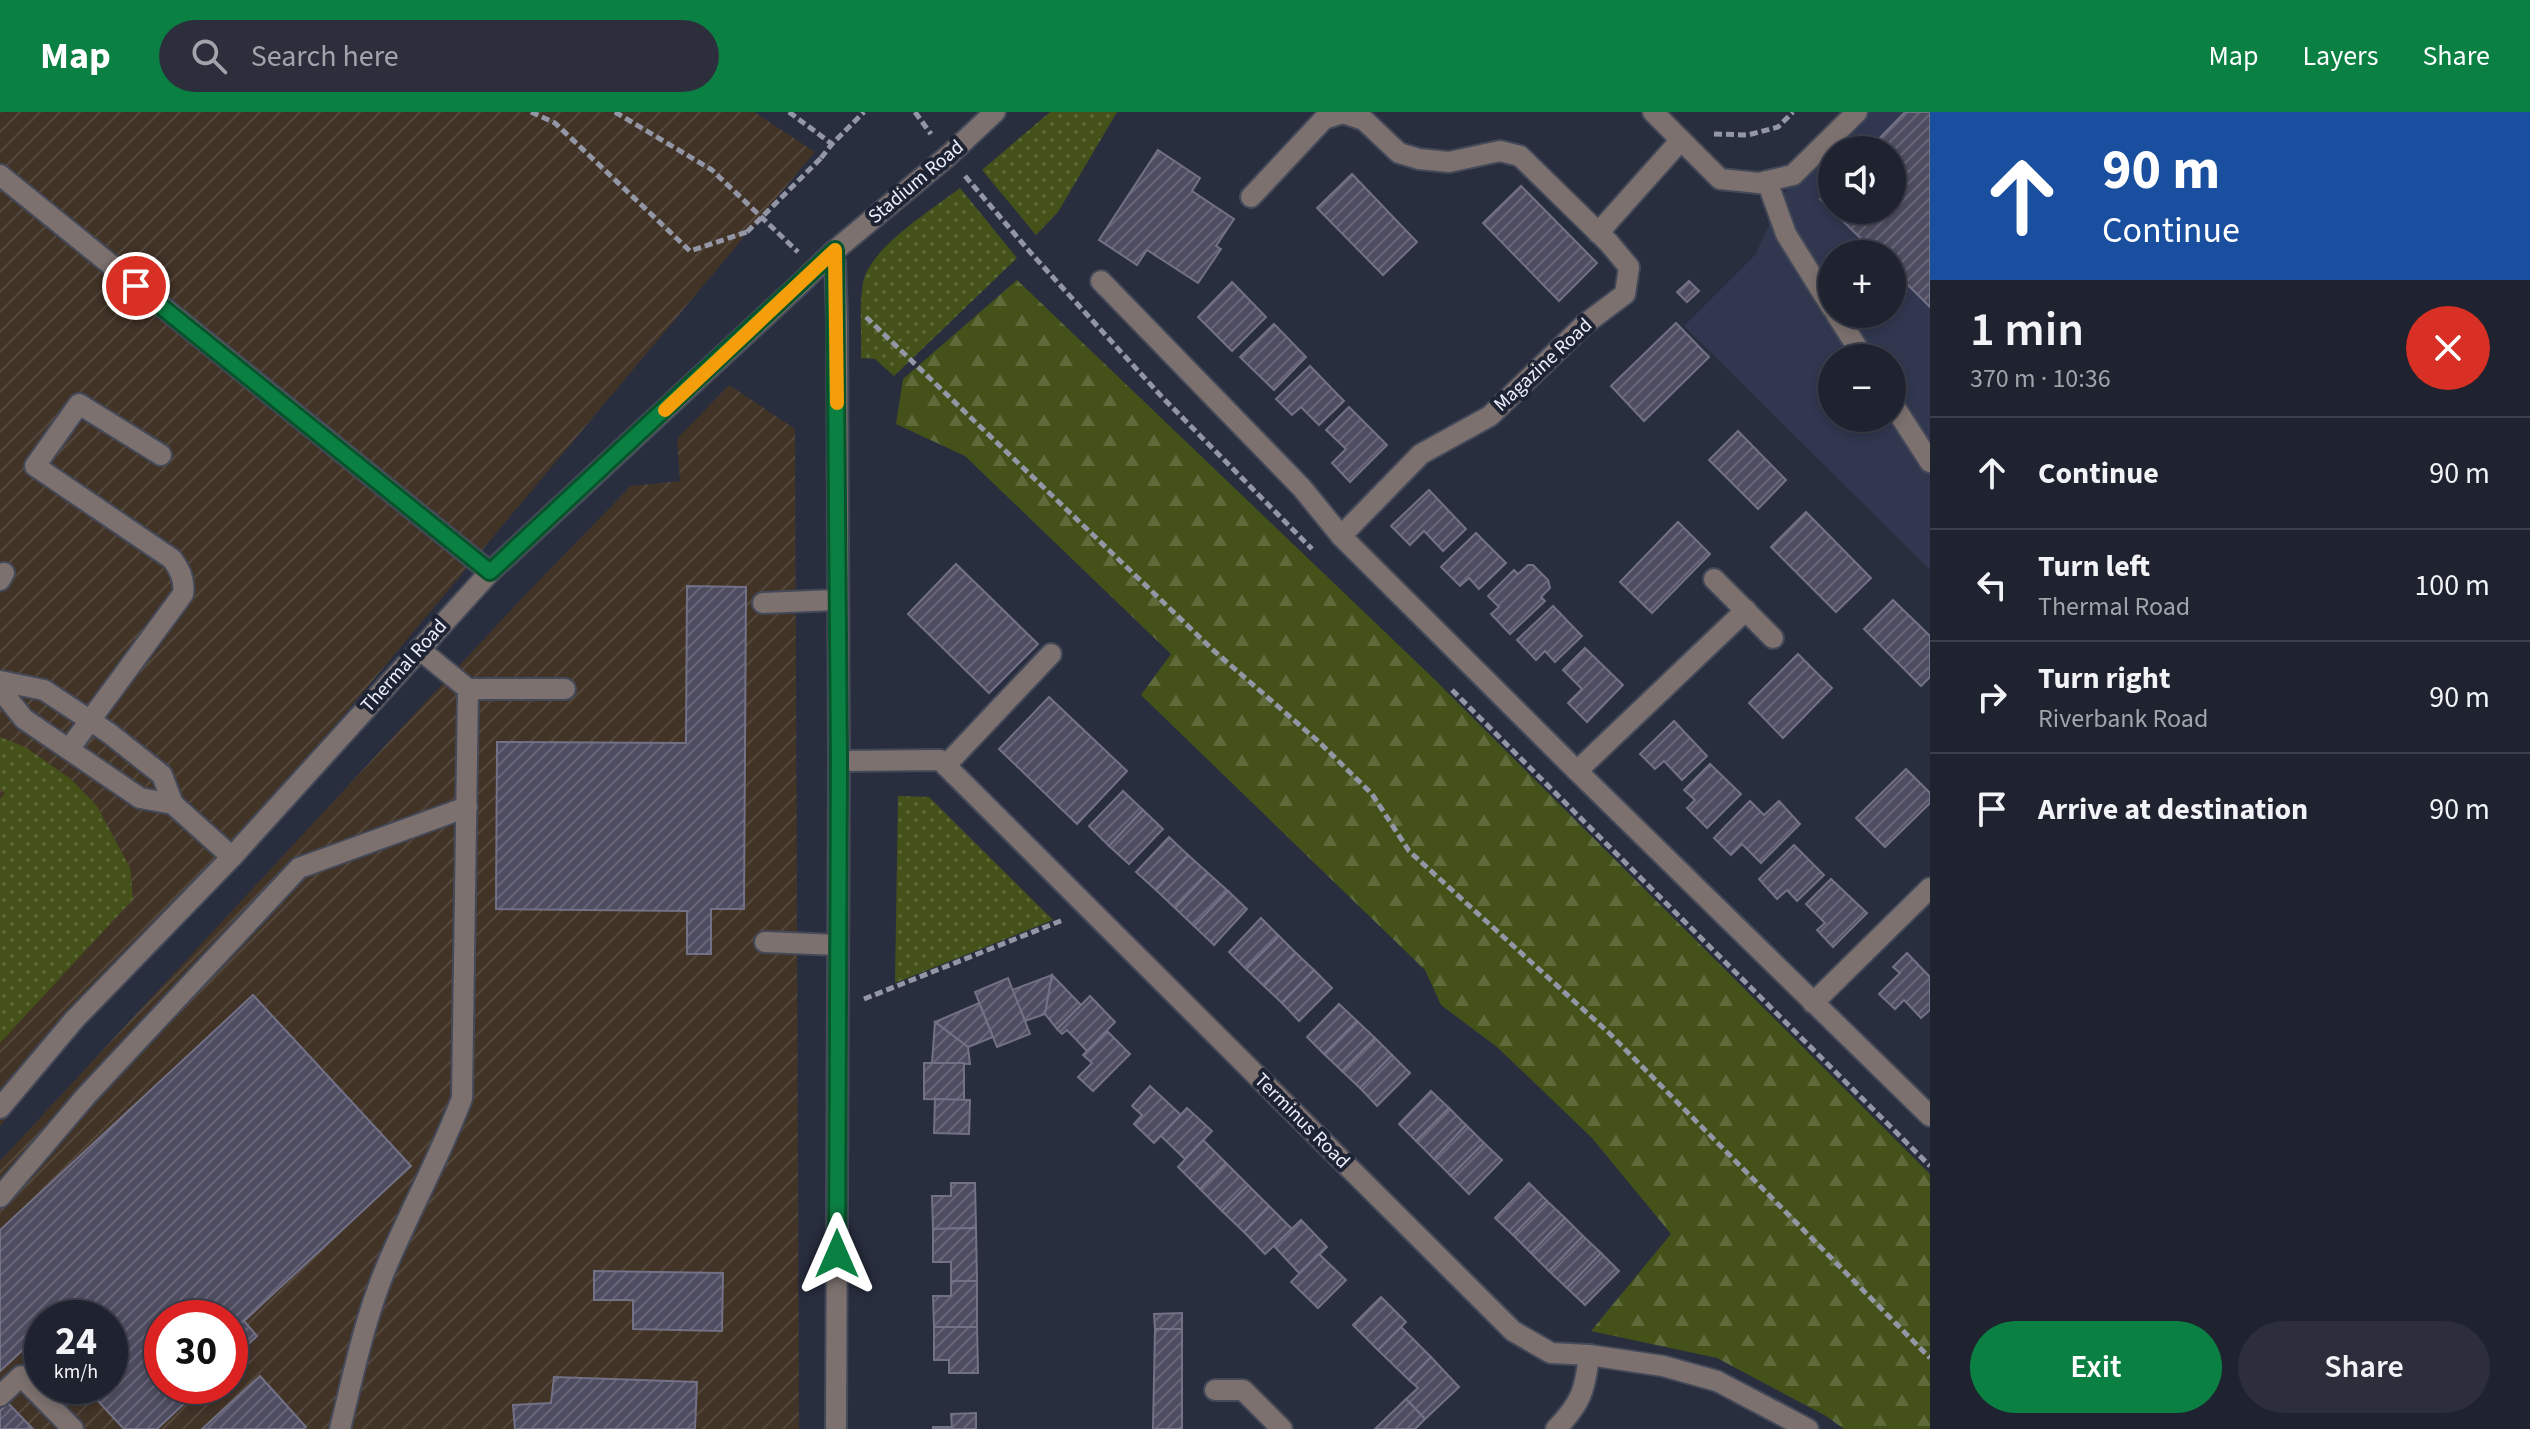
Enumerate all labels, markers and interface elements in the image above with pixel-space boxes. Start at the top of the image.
search box [159,20,719,92]
text: Map [40,29,111,83]
icon: search [187,34,231,78]
text: Search here [251,35,399,78]
text: Map [2208,36,2258,76]
text: Layers [2302,36,2378,76]
text: Share [2422,36,2490,76]
text: 90 m [2102,131,2220,210]
street label: Stadium Road [862,134,970,230]
map controls [1818,136,1906,432]
button: sound [1818,136,1906,224]
icon: ahead [1970,144,2074,248]
text: Continue [2102,205,2240,256]
button: + [1818,240,1906,328]
pin [102,252,170,320]
icon: arrive [114,264,158,308]
text: 1 min [1970,296,2084,364]
button: close [2406,306,2490,390]
street label: Magazine Road [1487,312,1599,418]
button: − [1818,344,1906,432]
text: 370 m · 10:36 [1970,360,2111,397]
icon: ahead [1970,451,2014,495]
text: Continue [2038,452,2159,495]
text: 90 m [2429,452,2490,495]
text: Turn left [2038,545,2150,588]
icon: left [1970,563,2014,607]
text: 100 m [2414,564,2490,607]
text: Thermal Road [2038,588,2190,625]
street label: Thermal Road [354,613,454,719]
text: Turn right [2038,657,2170,700]
icon: right [1970,675,2014,719]
text: 90 m [2429,676,2490,719]
text: Riverbank Road [2038,700,2208,737]
icon: arrive [1970,787,2014,831]
text: Arrive at destination [2038,788,2308,831]
text: 90 m [2429,788,2490,831]
street label: Terminus Road [1248,1067,1356,1175]
position arrow [795,1212,879,1296]
speed limit sign: 30 [144,1300,248,1404]
text: 24 [55,1313,97,1370]
button: Exit [1970,1321,2222,1413]
button: Share [2238,1321,2490,1413]
text: km/h [54,1358,98,1386]

